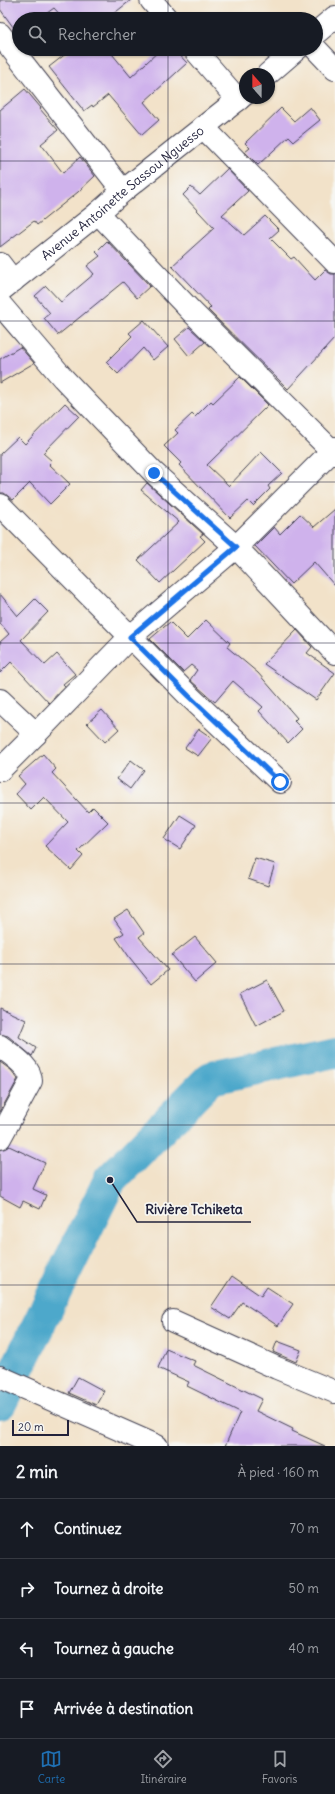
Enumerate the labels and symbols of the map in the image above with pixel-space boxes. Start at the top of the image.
north arrow [239,68,275,104]
street label: Avenue Antoinette Sassou Nguesso [37,122,207,264]
route end [145,464,163,482]
route start [271,773,289,791]
callout: Rivière Tchiketa [137,1196,251,1222]
text: Rivière Tchiketa [145,1200,243,1218]
scale bar [12,1418,69,1437]

